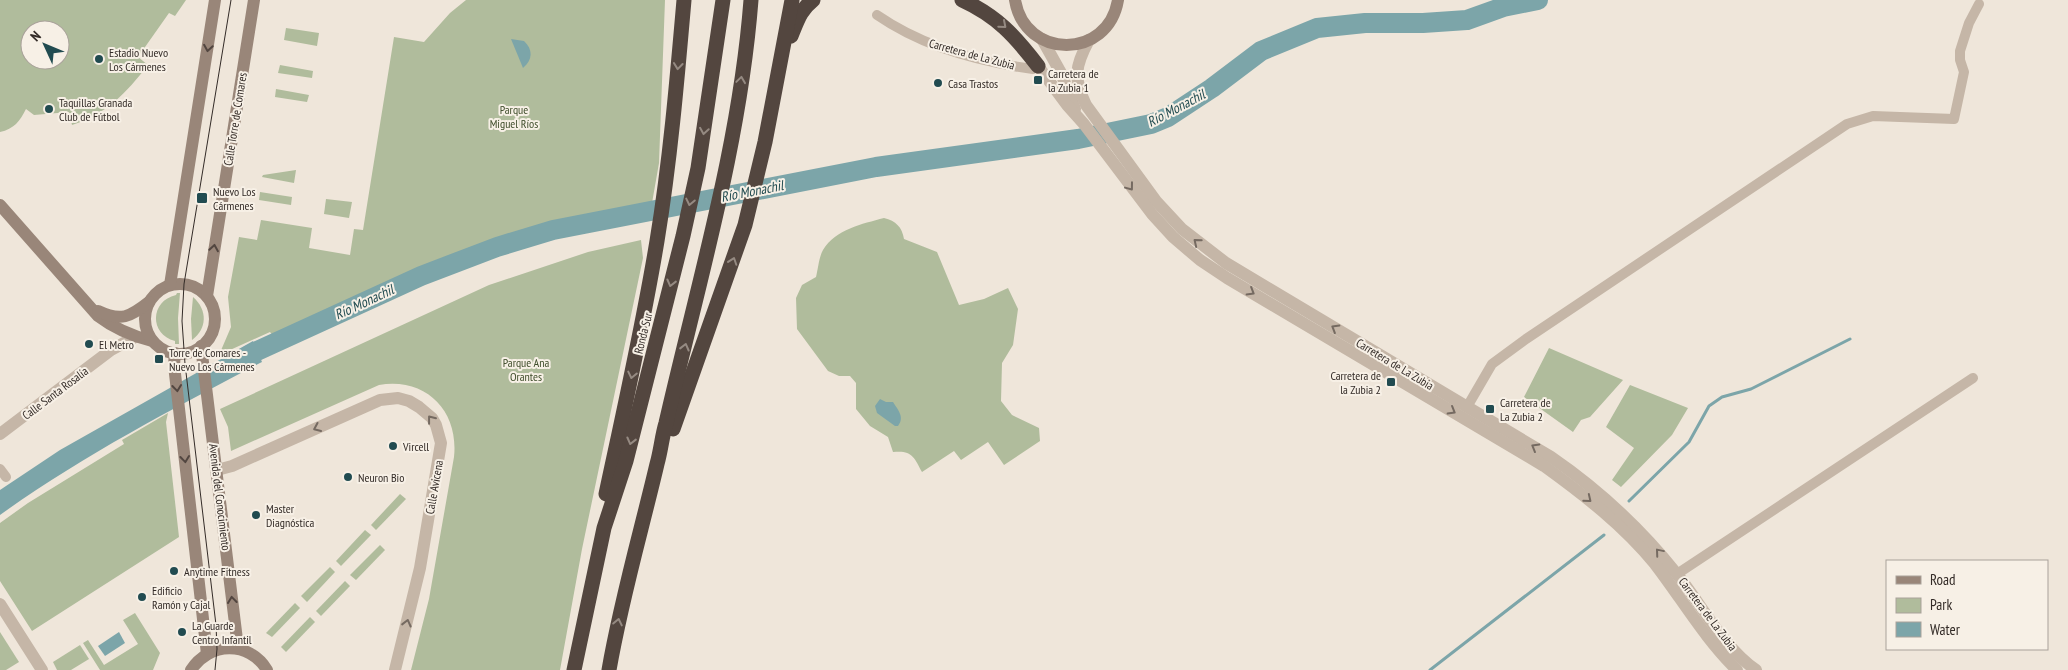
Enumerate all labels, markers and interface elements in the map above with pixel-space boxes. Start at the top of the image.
north arrow [20,20,70,70]
one-way arrow [997,20,1006,28]
text: N [27,27,45,45]
street label: Carretera de La Zubia [928,35,1017,73]
one-way arrow [203,44,213,52]
place label: Estadio Nuevo Los Cármenes [109,45,168,74]
marker: Estadio Nuevo Los Cármenes [93,53,105,65]
one-way arrow [673,62,684,70]
place label: Carretera de la Zubia 1 [1048,66,1099,95]
street label: Calle Torre de Comares [220,71,250,167]
marker: Carretera de la Zubia 1 [1032,74,1044,86]
one-way arrow [735,76,746,84]
place label: Casa Trastos [948,76,998,91]
marker: Casa Trastos [932,77,944,89]
water label: Río Monachil [1144,84,1210,131]
place label: Taquillas Granada Club de Fútbol [59,95,132,124]
park label: Parque Miguel Ríos [490,102,538,131]
marker: Taquillas Granada Club de Fútbol [43,103,55,115]
one-way arrow [699,127,709,136]
water label: Río Monachil [719,176,786,206]
one-way arrow [1124,181,1133,191]
place label: Nuevo Los Cármenes [213,184,256,213]
marker: Nuevo Los Cármenes [195,191,209,205]
one-way arrow [685,198,696,206]
one-way arrow [1194,238,1203,247]
one-way arrow [209,244,219,253]
one-way arrow [727,257,737,265]
one-way arrow [666,279,677,288]
water label: Río Monachil [332,280,398,323]
one-way arrow [1246,286,1255,296]
street label: Ronda Sur [631,310,656,355]
one-way arrow [1331,325,1340,335]
street label: Carretera de La Zubia [1353,335,1437,393]
place label: El Metro [99,337,134,352]
marker: El Metro [83,338,95,350]
one-way arrow [679,343,690,352]
place label: Torre de Comares - Nuevo Los Cármenes [169,345,255,374]
marker: Torre de Comares - Nuevo Los Cármenes [153,353,165,365]
park label: Parque Ana Orantes [503,355,549,384]
street label: Calle Santa Rosalía [19,363,91,423]
place label: Carretera de la Zubia 2 [1330,368,1381,397]
one-way arrow [627,371,637,380]
marker: Carretera de la Zubia 2 [1385,376,1397,388]
one-way arrow [171,384,182,392]
place label: Carretera de La Zubia 2 [1500,395,1551,424]
marker: Carretera de La Zubia 2 [1484,403,1496,415]
one-way arrow [1446,404,1455,414]
one-way arrow [428,416,437,425]
one-way arrow [313,421,322,432]
one-way arrow [626,436,637,445]
place label: Vircell [402,439,429,454]
marker: Vircell [387,440,399,452]
street label: Avenida del Conocimiento [206,443,234,551]
one-way arrow [1532,444,1541,454]
one-way arrow [179,455,190,463]
street label: Calle Avicena [422,459,446,515]
place label: Neuron Bio [358,470,404,485]
marker: Neuron Bio [342,471,354,483]
one-way arrow [1582,493,1591,501]
place label: Master Diagnóstica [266,501,315,530]
marker: Master Diagnóstica [250,509,262,521]
one-way arrow [1655,548,1664,557]
legend [1886,560,2048,650]
place label: Anytime Fitness [184,564,250,579]
marker: Anytime Fitness [168,565,180,577]
text: Road [1930,570,1956,589]
street label: Carretera de La Zubia [1676,574,1741,654]
place label: Edificio Ramón y Cajal [152,583,211,612]
marker: Edificio Ramón y Cajal [136,591,148,603]
text: Park [1930,595,1952,614]
one-way arrow [227,596,238,604]
place label: La Guarde Centro Infantil [192,618,252,647]
one-way arrow [401,618,412,627]
one-way arrow [612,618,623,627]
text: Water [1930,620,1961,639]
marker: La Guarde Centro Infantil [176,626,188,638]

